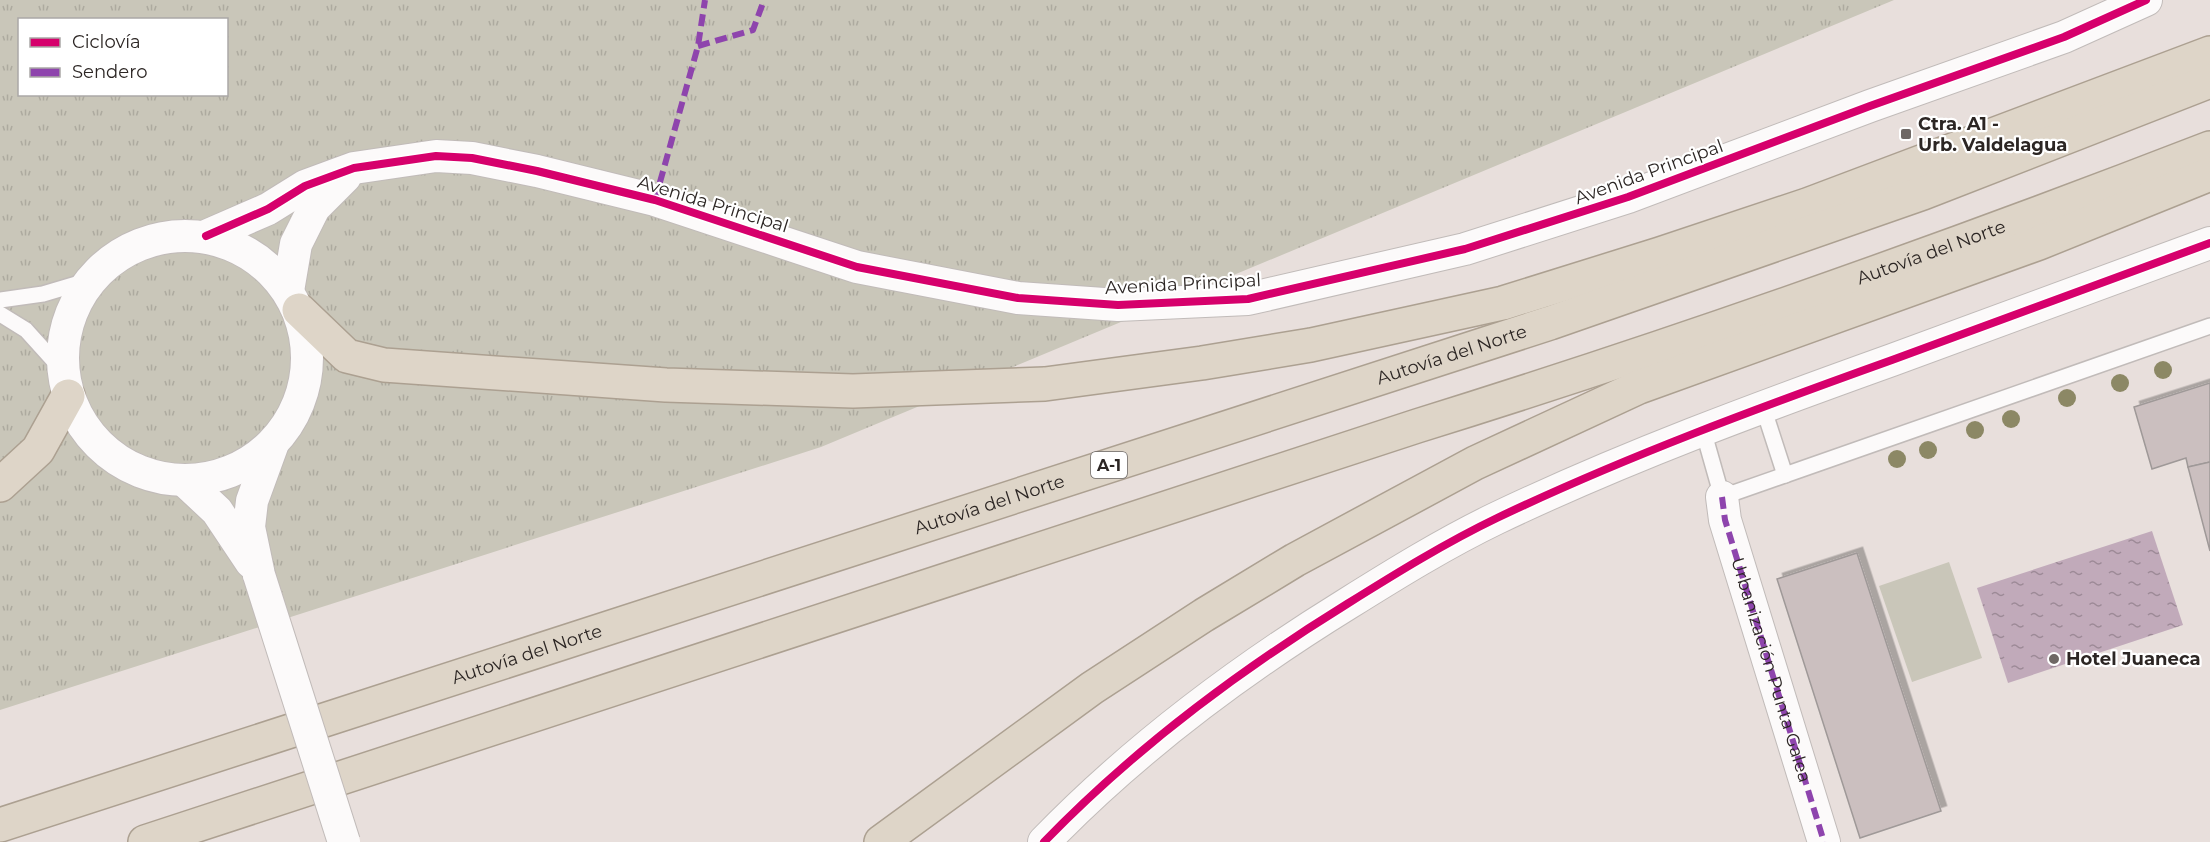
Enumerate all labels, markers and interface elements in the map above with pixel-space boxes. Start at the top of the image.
legend [18,18,228,96]
text: Ciclovía [72,31,141,53]
text: Sendero [72,61,147,83]
place label: Ctra. A1 - Urb. Valdelagua [1918,113,2067,156]
marker: Ctra. A1 - Urb. Valdelagua [1899,127,1913,141]
street label: Avenida Principal [1572,135,1726,209]
street label: Avenida Principal [635,171,791,237]
street label: Autovía del Norte [1854,215,2009,289]
street label: Avenida Principal [1104,269,1262,299]
street label: Autovía del Norte [1374,320,1530,389]
road number: A-1 [1091,452,1127,478]
street label: Autovía del Norte [911,470,1067,539]
street label: Urbanización Punta Galea [1726,555,1816,785]
street label: Autovía del Norte [449,620,605,689]
place label: Hotel Juaneca [2066,648,2201,670]
marker: Hotel Juaneca [2047,652,2061,666]

